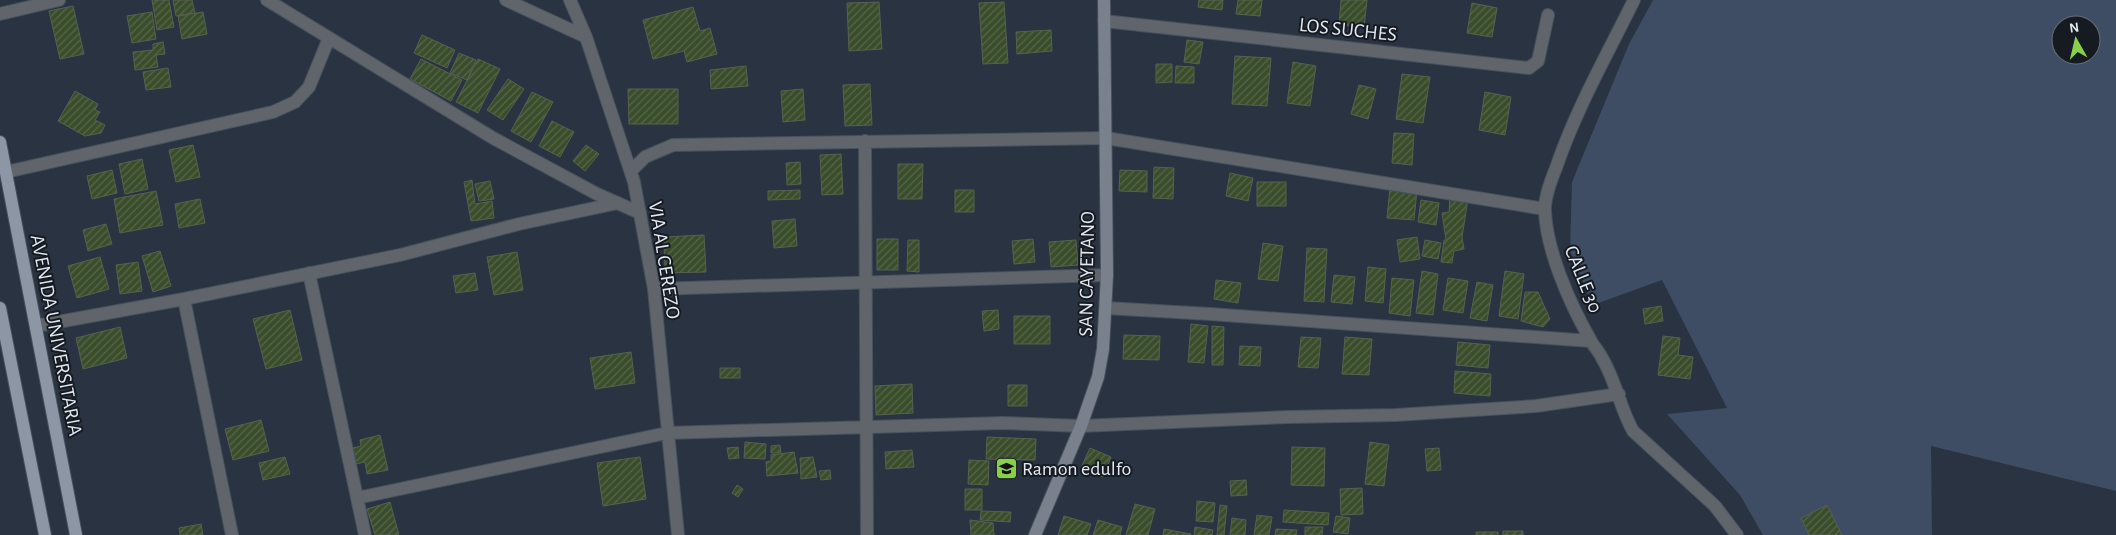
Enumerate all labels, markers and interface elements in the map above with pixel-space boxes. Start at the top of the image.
street label: LOS SUCHES [1298,15,1398,45]
north arrow [2051,15,2101,65]
text: N [2069,21,2080,36]
street label: VIA AL CEREZO [645,200,683,320]
street label: SAN CAYETANO [1076,211,1098,337]
street label: AVENIDA UNIVERSITARIA [27,233,85,438]
street label: CALLE 30 [1561,243,1606,316]
school or university icon: Ramon edulfo [994,456,1018,480]
place label: Ramon edulfo [1022,459,1131,479]

